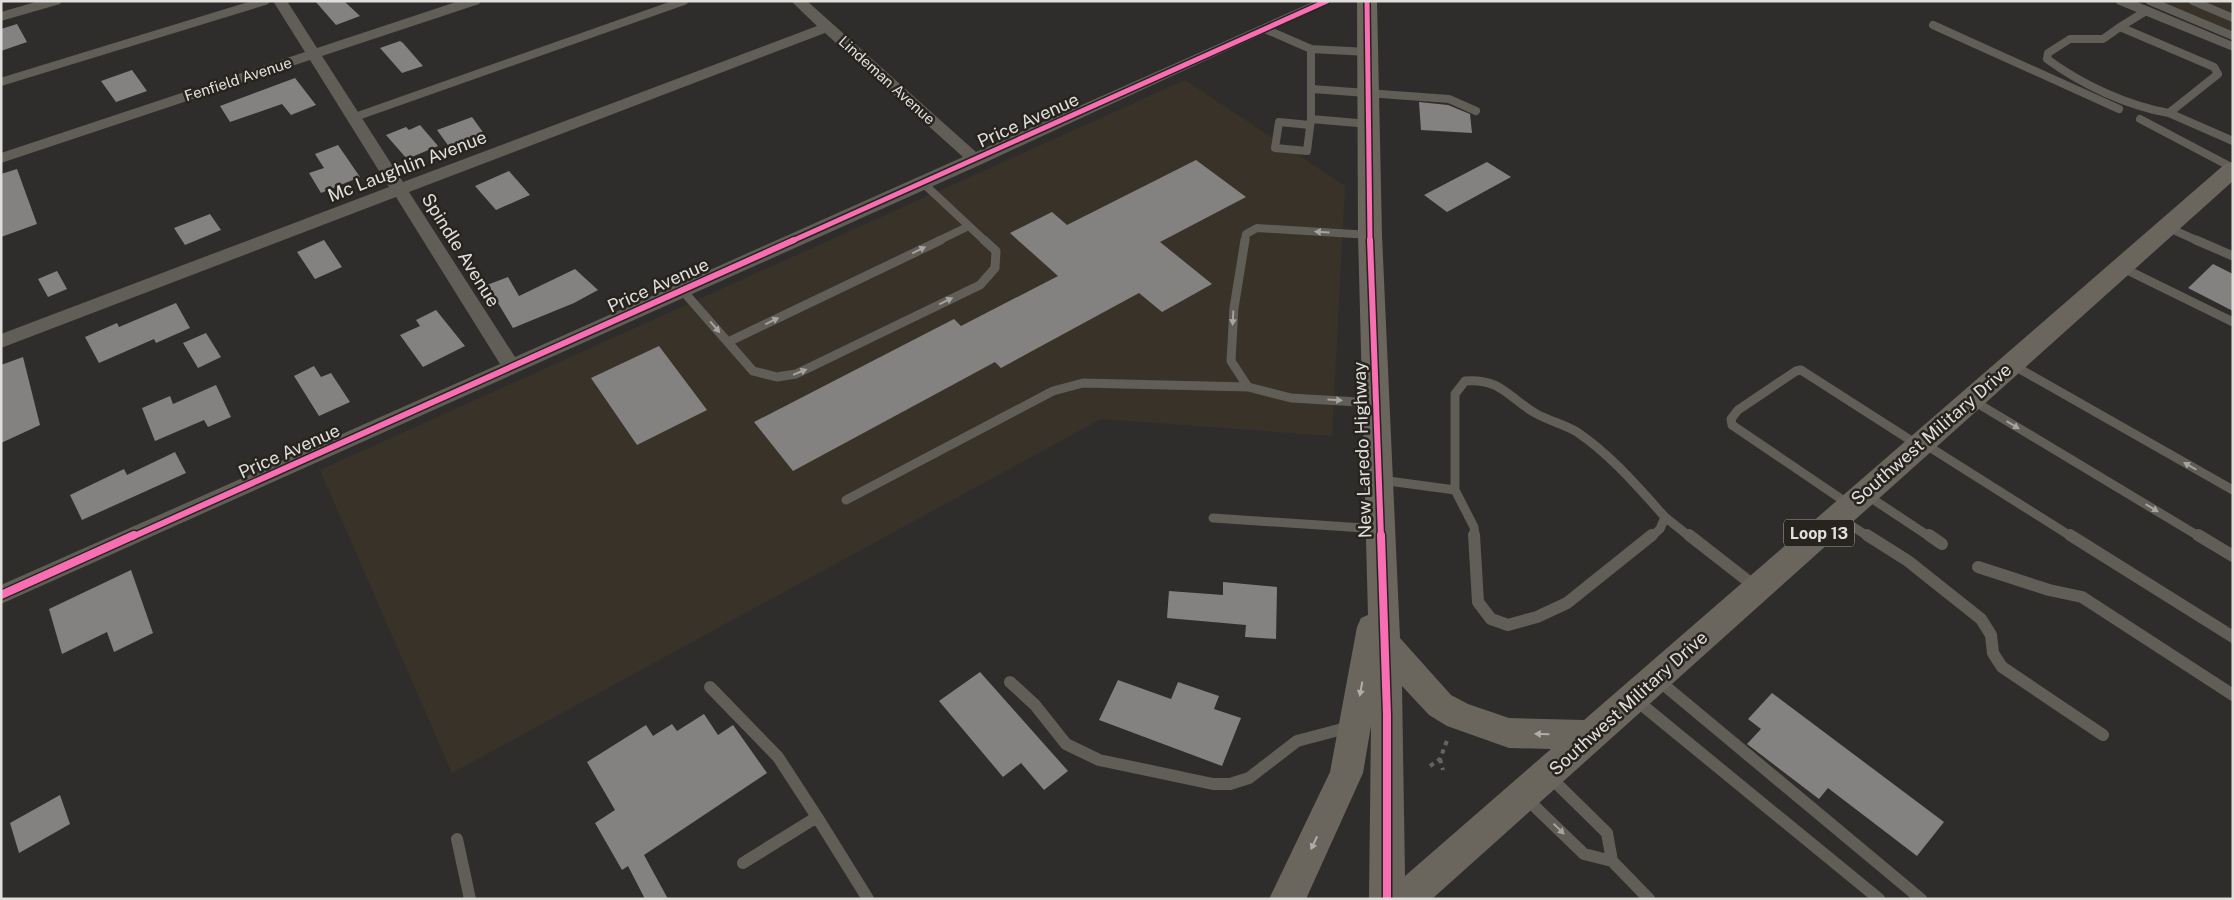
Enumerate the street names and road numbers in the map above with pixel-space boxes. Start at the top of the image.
street label: Lindeman Avenue [835,32,939,128]
street label: Fenfield Avenue [182,54,294,104]
street label: Price Avenue [974,88,1082,152]
street label: Mc Laughlin Avenue [325,126,489,206]
street label: Spindle Avenue [418,189,504,311]
street label: Price Avenue [604,253,712,317]
street label: Southwest Military Drive [1847,359,2015,509]
street label: New Laredo Highway [1348,361,1376,539]
street label: Price Avenue [235,419,343,483]
road number: Loop 13 [1784,520,1854,546]
street label: Southwest Military Drive [1545,626,1711,780]

